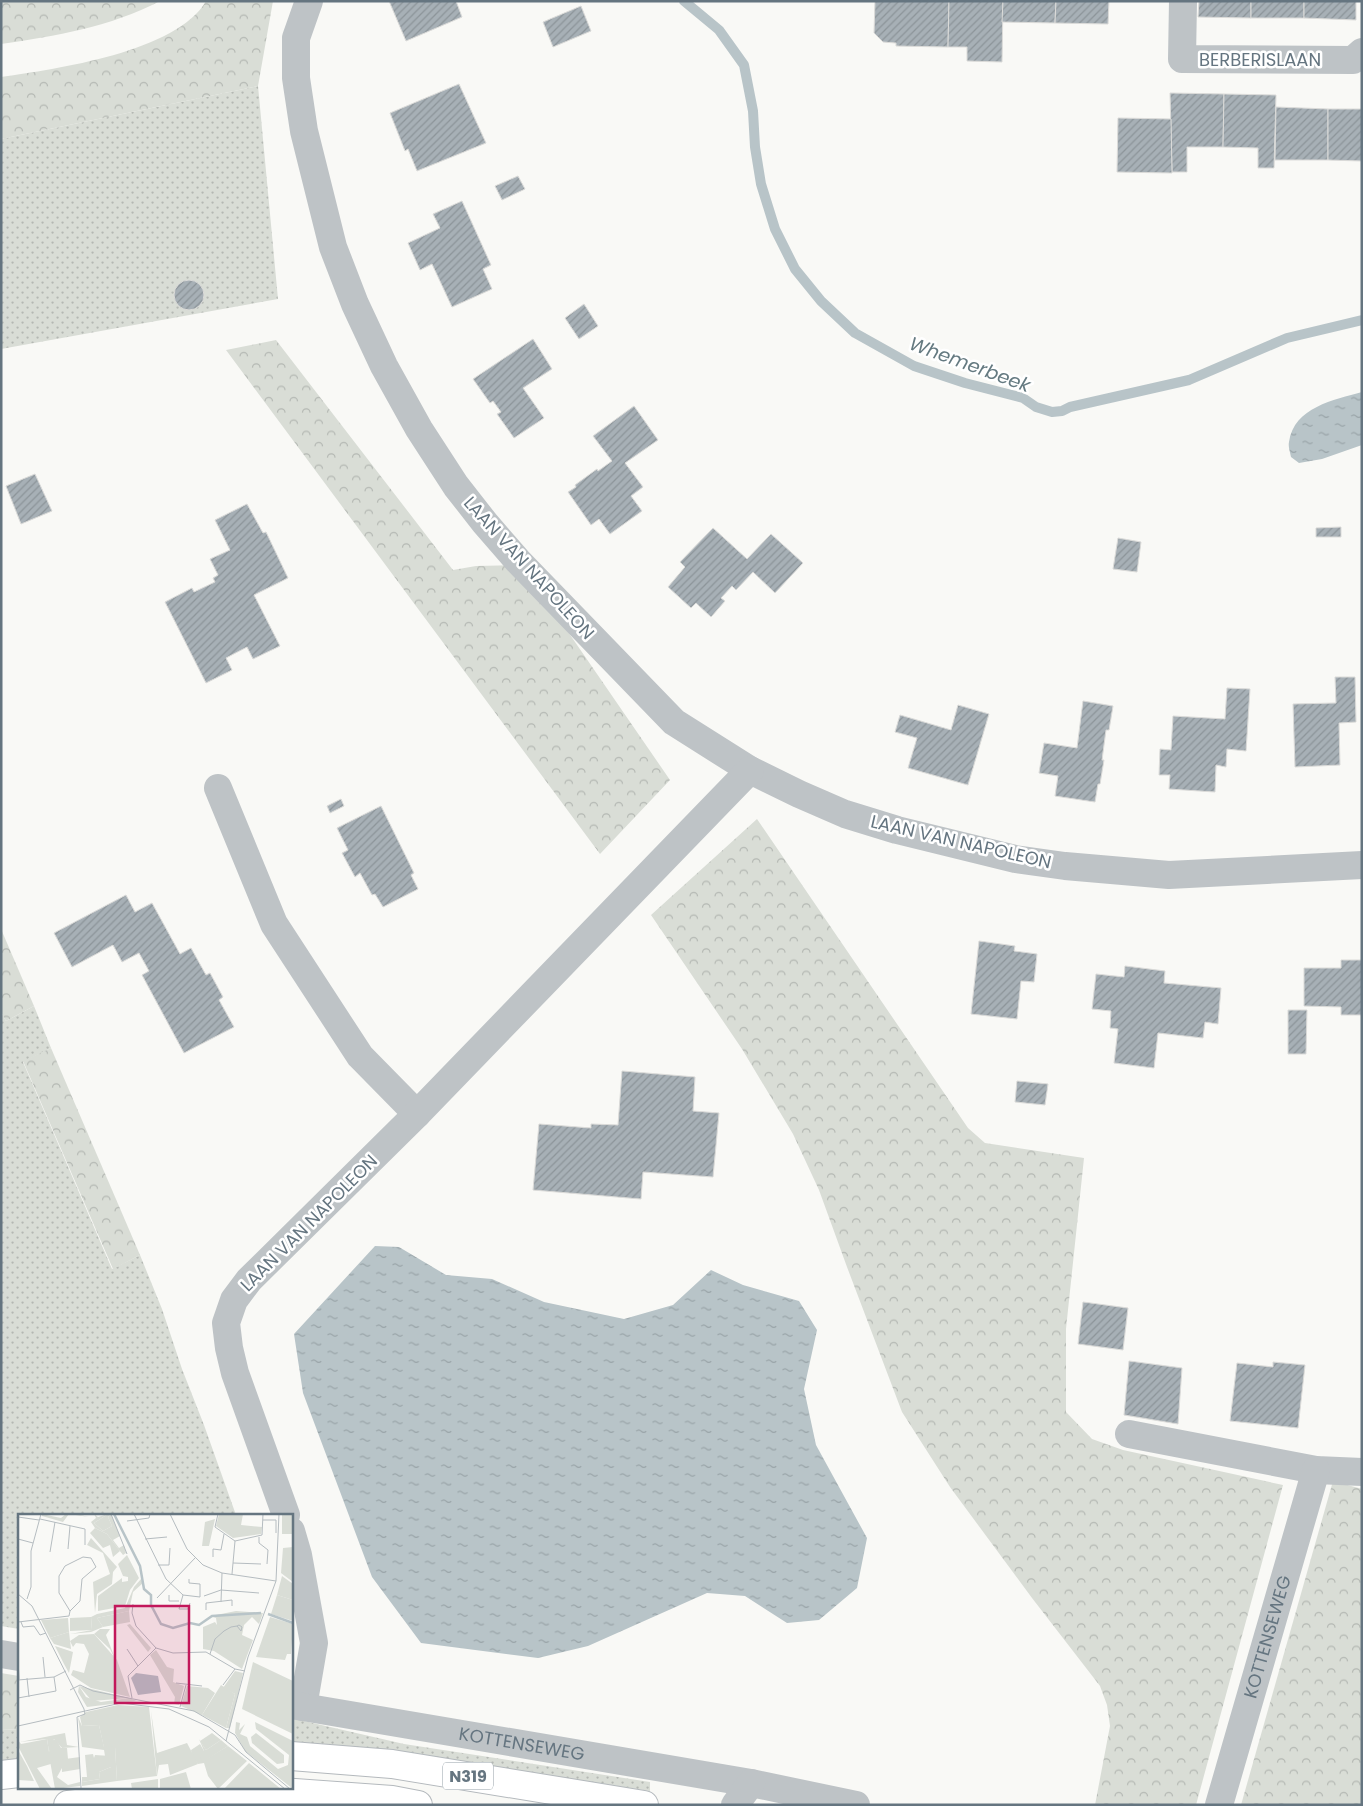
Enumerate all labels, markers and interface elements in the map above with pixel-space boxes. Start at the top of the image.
street label: BERBERISLAAN [1199,47,1321,72]
water label: Whemerbeek [905,330,1035,399]
street label: LAAN VAN NAPOLEON [458,491,600,645]
street label: LAAN VAN NAPOLEON [868,809,1054,874]
street label: LAAN VAN NAPOLEON [235,1149,383,1297]
inset map [18,1514,292,1788]
street label: KOTTENSEWEG [1238,1572,1297,1701]
street label: KOTTENSEWEG [457,1721,586,1767]
road number: N319 [443,1762,493,1790]

